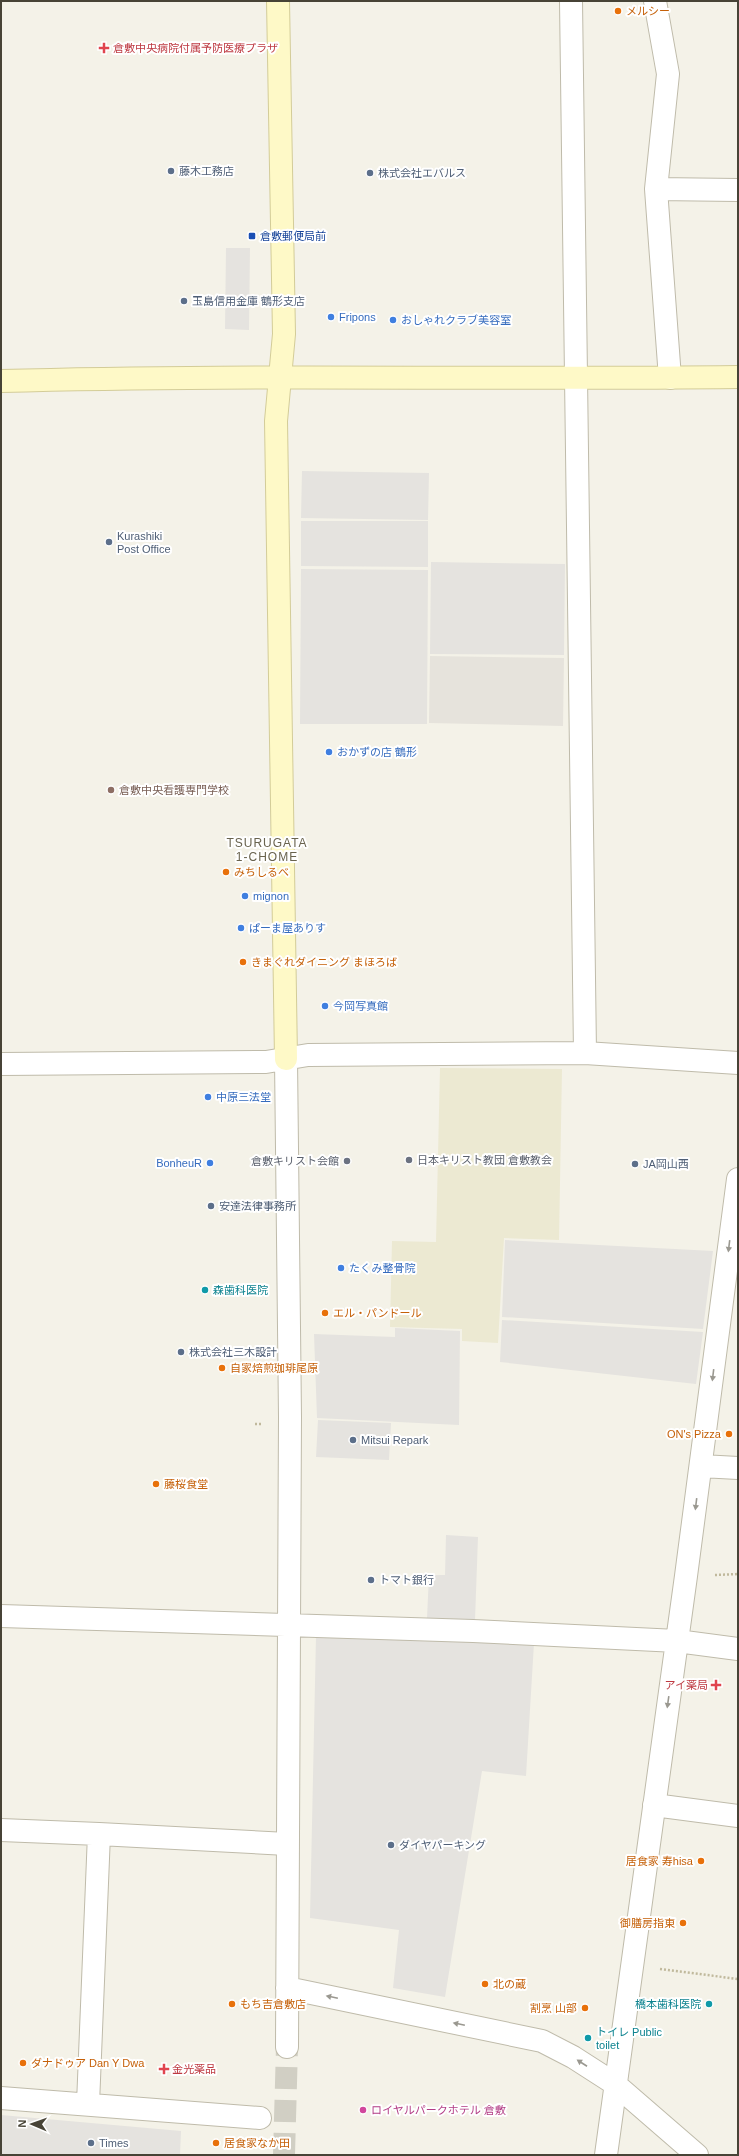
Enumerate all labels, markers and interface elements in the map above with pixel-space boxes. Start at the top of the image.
place label: メルシー [626,5,670,17]
marker: メルシー [613,6,623,16]
marker: 倉敷中央病院付属予防医療プラザ [98,42,110,54]
place label: 倉敷中央病院付属予防医療プラザ [113,42,278,54]
place label: 藤木工務店 [179,165,234,177]
marker: 藤木工務店 [166,166,176,176]
place label: 株式会社エバルス [378,167,466,179]
marker: 株式会社エバルス [365,168,375,178]
place label: 倉敷郵便局前 [260,230,326,242]
marker: 倉敷郵便局前 [247,231,257,241]
place label: 玉島信用金庫 鶴形支店 [192,295,305,307]
marker: 玉島信用金庫 鶴形支店 [179,296,189,306]
place label: Fripons [339,311,376,323]
marker: Fripons [326,312,336,322]
place label: おしゃれクラブ美容室 [401,314,511,326]
marker: おしゃれクラブ美容室 [388,315,398,325]
place label: Kurashiki Post Office [117,530,171,555]
marker: Kurashiki Post Office [104,537,114,547]
place label: おかずの店 鶴形 [337,746,417,758]
marker: おかずの店 鶴形 [324,747,334,757]
place label: 倉敷中央看護専門学校 [119,784,229,796]
marker: 倉敷中央看護専門学校 [106,785,116,795]
district label: TSURUGATA 1-CHOME [226,836,308,864]
place label: みちしるべ [234,866,289,878]
marker: みちしるべ [221,867,231,877]
place label: mignon [253,890,289,902]
marker: mignon [240,891,250,901]
place label: ぱーま屋ありす [249,922,326,934]
marker: ぱーま屋ありす [236,923,246,933]
place label: きまぐれダイニング まほろば [251,956,397,968]
marker: きまぐれダイニング まほろば [238,957,248,967]
place label: 今岡写真館 [333,1000,388,1012]
marker: 今岡写真館 [320,1001,330,1011]
place label: 中原三法堂 [216,1091,271,1103]
marker: 中原三法堂 [203,1092,213,1102]
place label: 日本キリスト教団 倉敷教会 [417,1154,552,1166]
place label: 倉敷キリスト会館 [251,1155,339,1167]
marker: 日本キリスト教団 倉敷教会 [404,1155,414,1165]
marker: 倉敷キリスト会館 [342,1156,352,1166]
place label: BonheuR [156,1157,202,1169]
marker: BonheuR [205,1158,215,1168]
place label: JA岡山西 [643,1158,689,1170]
marker: JA岡山西 [630,1159,640,1169]
place label: 安達法律事務所 [219,1200,297,1212]
marker: 安達法律事務所 [206,1201,216,1211]
one-way arrow [726,1240,732,1252]
place label: たくみ整骨院 [349,1262,415,1274]
marker: たくみ整骨院 [336,1263,346,1273]
place label: 森歯科医院 [213,1284,268,1296]
marker: 森歯科医院 [200,1285,210,1295]
place label: エル・パンドール [333,1307,422,1319]
marker: エル・パンドール [320,1308,330,1318]
place label: 株式会社三木設計 [189,1346,277,1358]
marker: 株式会社三木設計 [176,1347,186,1357]
place label: 自家焙煎珈琲尾原 [230,1362,318,1374]
marker: 自家焙煎珈琲尾原 [217,1363,227,1373]
one-way arrow [709,1369,716,1381]
place label: ON's Pizza [667,1428,722,1440]
marker: ON's Pizza [724,1429,734,1439]
place label: Mitsui Repark [361,1434,429,1446]
marker: Mitsui Repark [348,1435,358,1445]
place label: 藤桜食堂 [164,1478,208,1490]
marker: 藤桜食堂 [151,1479,161,1489]
one-way arrow [693,1497,699,1510]
place label: トマト銀行 [379,1574,434,1586]
marker: トマト銀行 [366,1575,376,1585]
place label: アイ薬局 [665,1679,708,1691]
marker: アイ薬局 [711,1680,721,1690]
one-way arrow [665,1696,671,1708]
place label: ダイヤパーキング [399,1839,486,1851]
marker: ダイヤパーキング [386,1840,396,1850]
place label: 居食家 寿hisa [626,1855,694,1867]
marker: 居食家 寿hisa [696,1856,706,1866]
place label: 御膳房指東 [619,1917,675,1929]
marker: 御膳房指東 [678,1918,688,1928]
place label: 北の蔵 [493,1978,526,1990]
marker: 北の蔵 [480,1979,490,1989]
one-way arrow [326,1994,338,2000]
place label: もち吉倉敷店 [240,1998,306,2010]
place label: 橋本歯科医院 [635,1998,701,2010]
marker: もち吉倉敷店 [227,1999,237,2009]
marker: 橋本歯科医院 [704,1999,714,2009]
place label: 割烹 山部 [530,2002,577,2014]
marker: 割烹 山部 [580,2003,590,2013]
one-way arrow [453,2020,466,2026]
place label: トイレ Public toilet [596,2026,663,2051]
marker: トイレ Public toilet [583,2033,593,2043]
place label: ダナドゥア Dan Y Dwa [31,2057,145,2069]
marker: ダナドゥア Dan Y Dwa [18,2058,28,2068]
one-way arrow [576,2059,588,2066]
place label: 金光薬品 [172,2063,216,2075]
marker: 金光薬品 [159,2064,169,2074]
north arrow [12,2104,52,2144]
place label: ロイヤルパークホテル 倉敷 [371,2104,506,2116]
marker: ロイヤルパークホテル 倉敷 [358,2105,368,2115]
text: N [16,2119,28,2128]
place label: Times [99,2137,129,2149]
place label: 居食家なか田 [224,2137,290,2149]
marker: Times [86,2138,96,2148]
marker: 居食家なか田 [211,2138,221,2148]

